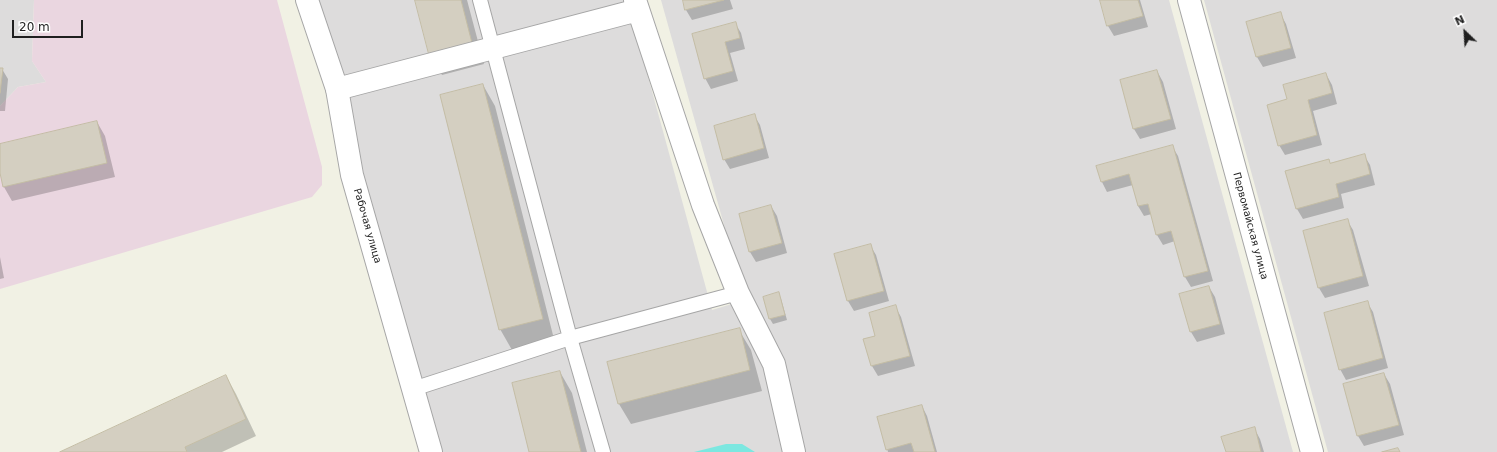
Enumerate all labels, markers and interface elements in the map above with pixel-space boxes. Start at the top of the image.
scale bar [14,12,85,38]
north arrow [1445,12,1485,52]
text: N [1453,13,1467,29]
text: 20 m [19,20,50,34]
street label: Первомайская улица [1230,171,1270,281]
street label: Рабочая улица [351,187,383,265]

